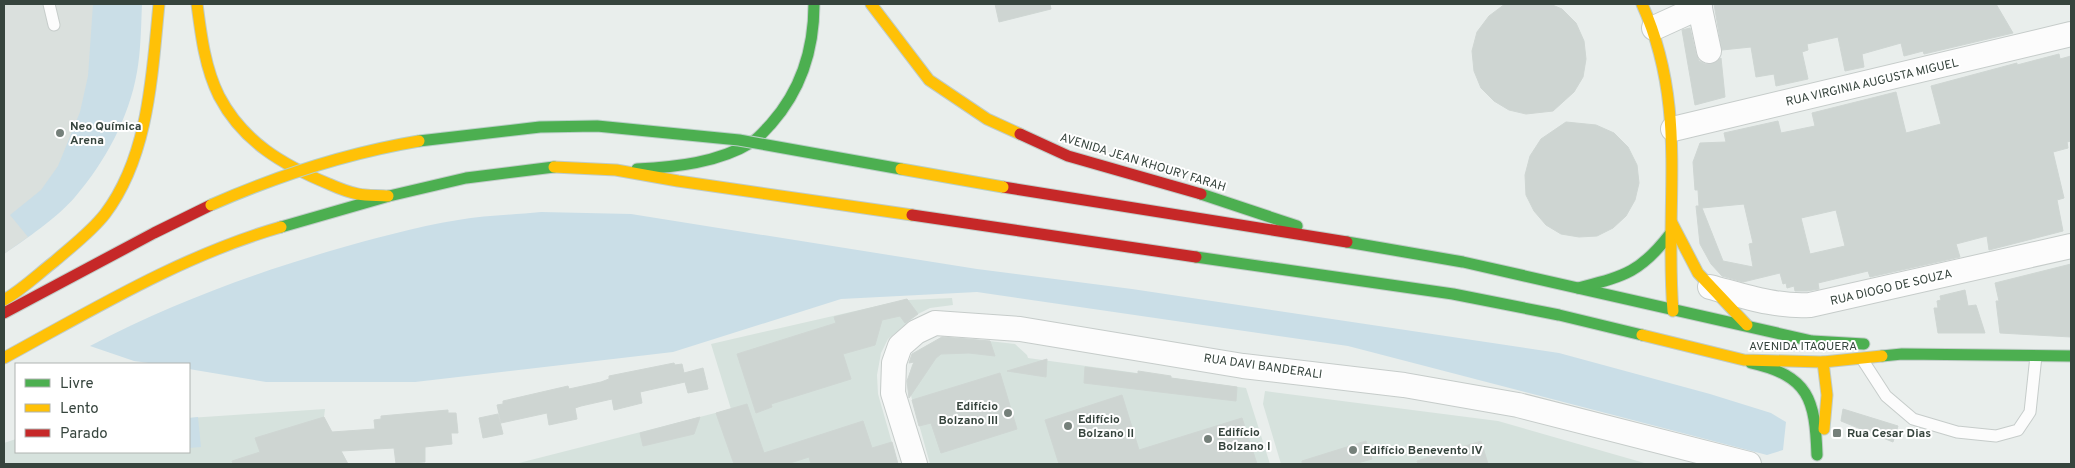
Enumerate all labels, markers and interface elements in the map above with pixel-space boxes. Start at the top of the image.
street label: RUA VIRGINIA AUGUSTA MIGUEL [1784,55,1960,111]
place label: Neo Química Arena [70,119,142,149]
marker: Neo Química Arena [54,127,66,139]
street label: AVENIDA JEAN KHOURY FARAH [1058,130,1228,196]
street label: RUA DIOGO DE SOUZA [1829,266,1954,310]
street label: AVENIDA ITAQUERA [1749,339,1857,355]
street label: RUA DAVI BANDERALI [1202,351,1323,383]
legend [15,363,190,453]
text: Livre [60,375,94,394]
place label: Edifício Bolzano III [939,399,998,429]
text: Lento [60,400,99,419]
marker: Edifício Bolzano III [1002,407,1014,419]
place label: Edifício Bolzano II [1078,412,1134,442]
marker: Edifício Bolzano II [1062,420,1074,432]
text: Parado [60,425,108,444]
place label: Edifício Bolzano I [1218,425,1270,455]
place label: Rua Cesar Dias [1847,426,1931,442]
marker: Rua Cesar Dias [1831,427,1843,439]
marker: Edifício Bolzano I [1202,433,1214,445]
place label: Edifício Benevento IV [1363,443,1483,459]
marker: Edifício Benevento IV [1347,444,1359,456]

